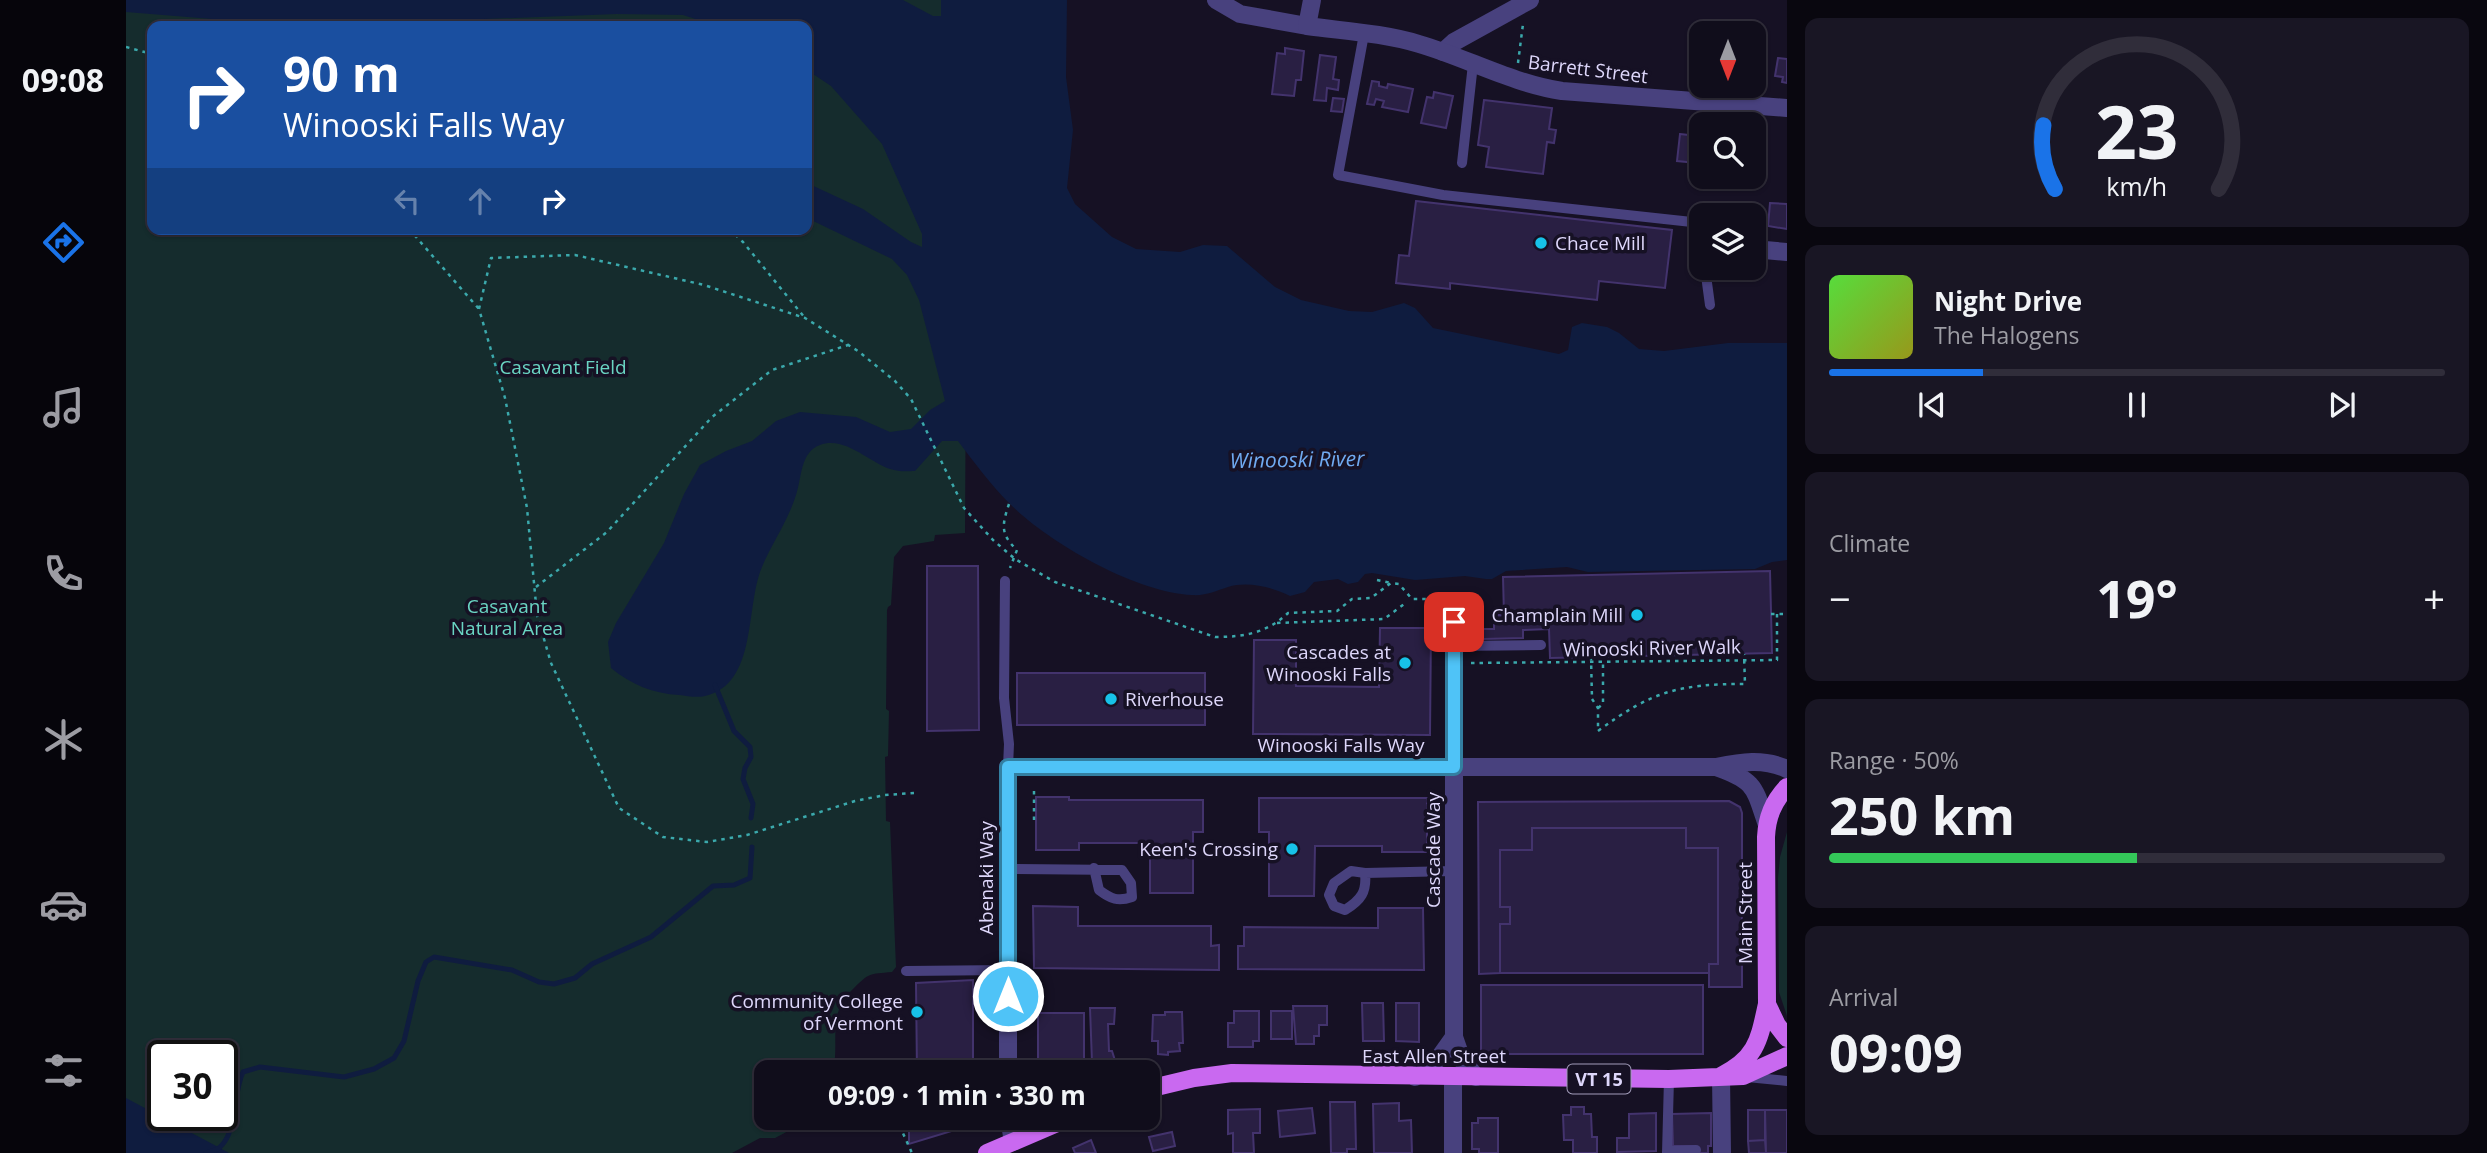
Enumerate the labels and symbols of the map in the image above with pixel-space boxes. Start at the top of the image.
north arrow [1689,21,1766,98]
street label: Barrett Street [1527,49,1650,89]
place label: Chace Mill [1555,230,1645,256]
marker: Chace Mill [1533,235,1549,251]
park label: Casavant Field [499,354,627,380]
water label: Winooski River [1229,444,1365,474]
pin [1424,592,1484,652]
park label: Casavant Natural Area [451,593,563,641]
place label: Champlain Mill [1491,602,1623,628]
marker: Champlain Mill [1629,607,1645,623]
street label: Winooski River Walk [1563,633,1741,663]
place label: Cascades at Winooski Falls [1266,639,1391,687]
marker: Cascades at Winooski Falls [1397,655,1413,671]
place label: Riverhouse [1125,686,1224,712]
marker: Riverhouse [1103,691,1119,707]
street label: Winooski Falls Way [1257,732,1425,758]
street label: Cascade Way [1420,791,1446,908]
street label: Abenaki Way [973,821,999,935]
place label: Keen's Crossing [1139,836,1278,862]
marker: Keen's Crossing [1284,841,1300,857]
street label: Main Street [1732,862,1758,964]
position arrow [971,959,1045,1033]
place label: Community College of Vermont [730,988,903,1036]
marker: Community College of Vermont [909,1004,925,1020]
speed limit sign: 30 [147,1040,238,1131]
street label: East Allen Street [1362,1043,1506,1069]
road number: VT 15 [1568,1064,1630,1094]

